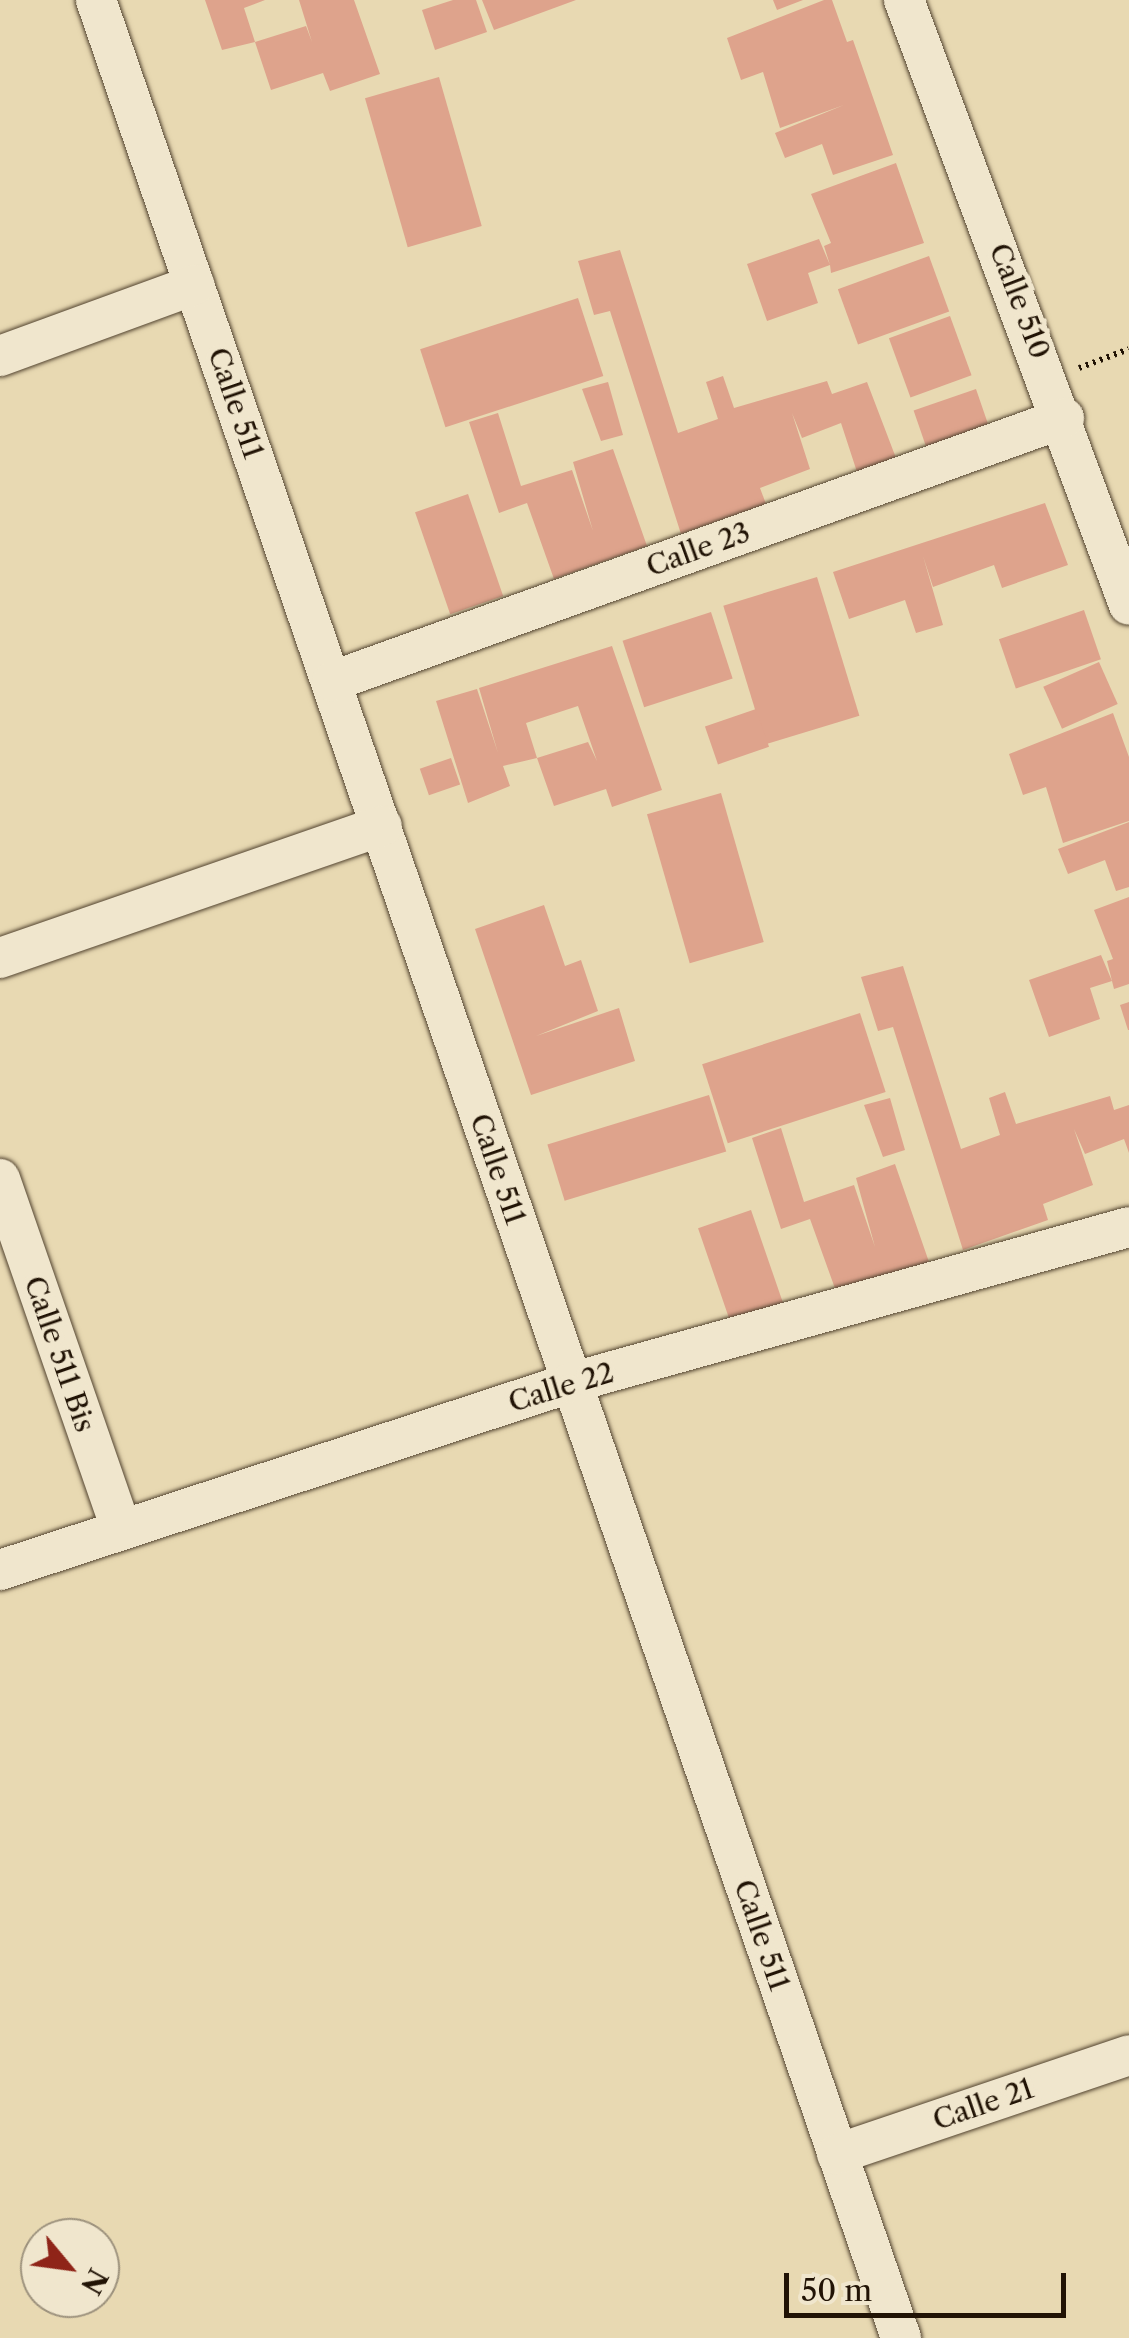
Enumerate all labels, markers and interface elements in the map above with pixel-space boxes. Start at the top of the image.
street label: Calle 510 [983,239,1057,363]
street label: Calle 511 [201,343,271,463]
street label: Calle 23 [642,515,754,583]
street label: Calle 511 [463,1109,533,1229]
street label: Calle 511 Bis [18,1272,102,1436]
street label: Calle 22 [504,1355,618,1419]
street label: Calle 511 [727,1875,797,1995]
street label: Calle 21 [928,2071,1038,2137]
north arrow [20,2218,120,2318]
scale bar [789,2253,1072,2315]
text: N [74,2263,115,2300]
text: 50 m [801,2272,872,2309]

